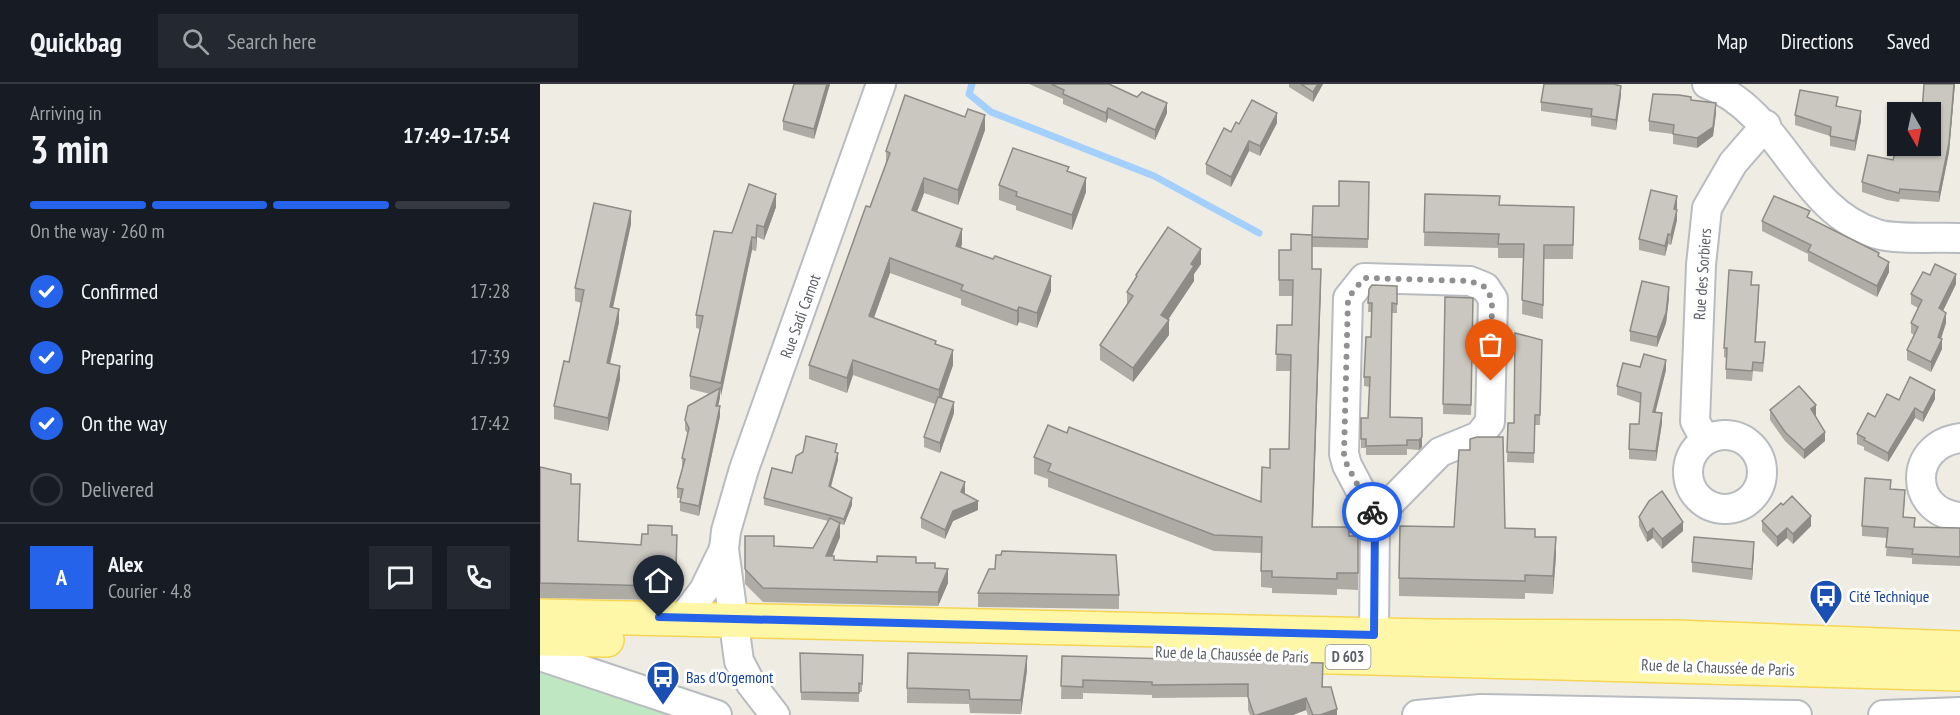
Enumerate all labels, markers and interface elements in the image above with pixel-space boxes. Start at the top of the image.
search box [158,14,578,68]
text: Quickbag [30,23,122,60]
icon: search [179,25,212,58]
text: Search here [227,27,316,55]
text: Map [1717,28,1748,55]
text: Directions [1781,28,1854,55]
text: Saved [1887,28,1930,55]
text: Arriving in [30,100,102,126]
north arrow [1887,102,1941,156]
map controls [1887,102,1941,156]
text: 17:49–17:54 [403,121,510,149]
text: 3 min [30,123,109,174]
text: On the way · 260 m [30,218,165,244]
street label: Rue des Sorbiers [1689,227,1715,321]
street label: Rue Sadi Carnot [776,271,825,361]
icon: check [30,275,63,308]
text: Confirmed [81,277,158,305]
text: 17:28 [470,278,510,304]
pin [1465,319,1516,381]
icon: bag [1474,328,1507,361]
icon: check [30,341,63,374]
text: Preparing [81,343,154,371]
text: 17:39 [470,344,510,370]
icon: check [30,407,63,440]
text: On the way [81,409,167,437]
text: 17:42 [470,410,510,436]
text: Delivered [81,475,154,503]
courier [1342,482,1402,542]
icon: bike [1356,496,1389,529]
button: chat [369,546,432,609]
button: phone [447,546,510,609]
text: Alex [108,550,143,578]
pin [633,555,684,617]
text: A [56,563,67,591]
icon: home [642,564,675,597]
text: Courier · 4.8 [108,578,192,604]
bus stop icon: Cité Technique [1808,578,1844,625]
place label: Cité Technique [1849,586,1929,606]
street label: Rue de la Chaussée de Paris [1155,641,1309,667]
road number: D 603 [1326,645,1370,669]
street label: Rue de la Chaussée de Paris [1641,654,1795,680]
bus stop icon: Bas d'Orgemont [645,659,681,706]
place label: Bas d'Orgemont [686,667,774,687]

